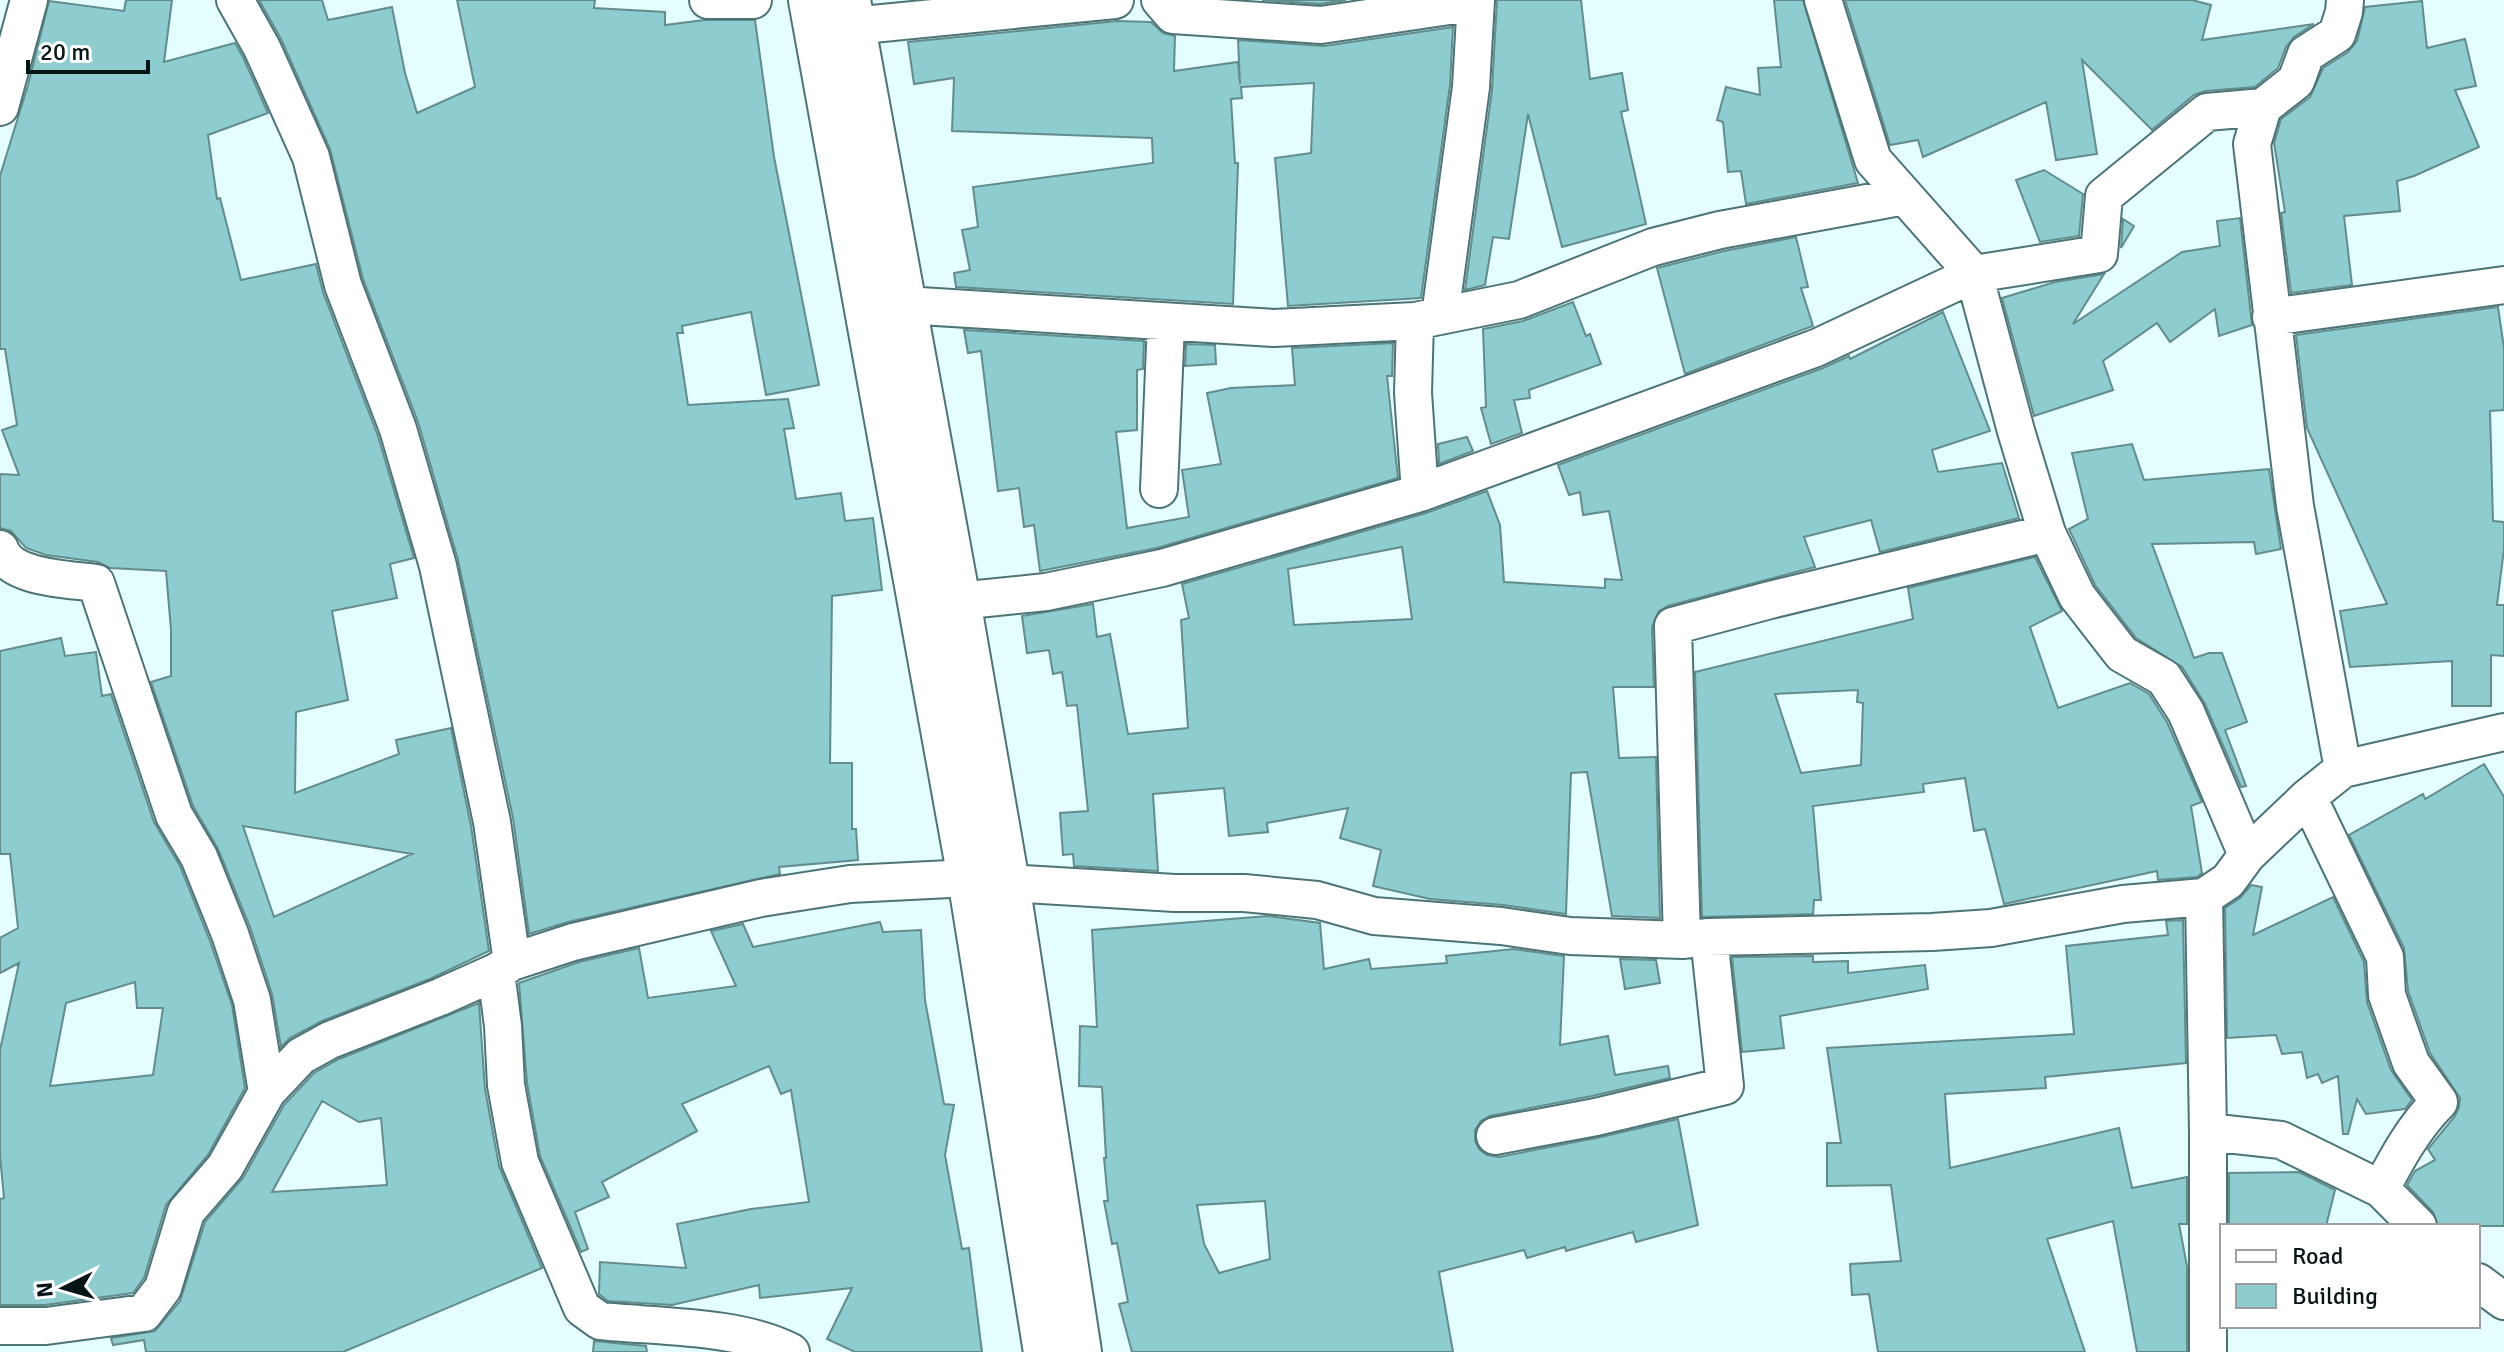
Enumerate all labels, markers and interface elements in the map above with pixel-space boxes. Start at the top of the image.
scale bar [28,24,148,74]
text: 20 m [40,37,90,67]
legend [2220,1224,2480,1328]
text: Road [2292,1241,2343,1271]
north arrow [24,1248,104,1328]
text: N [30,1281,59,1299]
text: Building [2292,1281,2378,1311]

